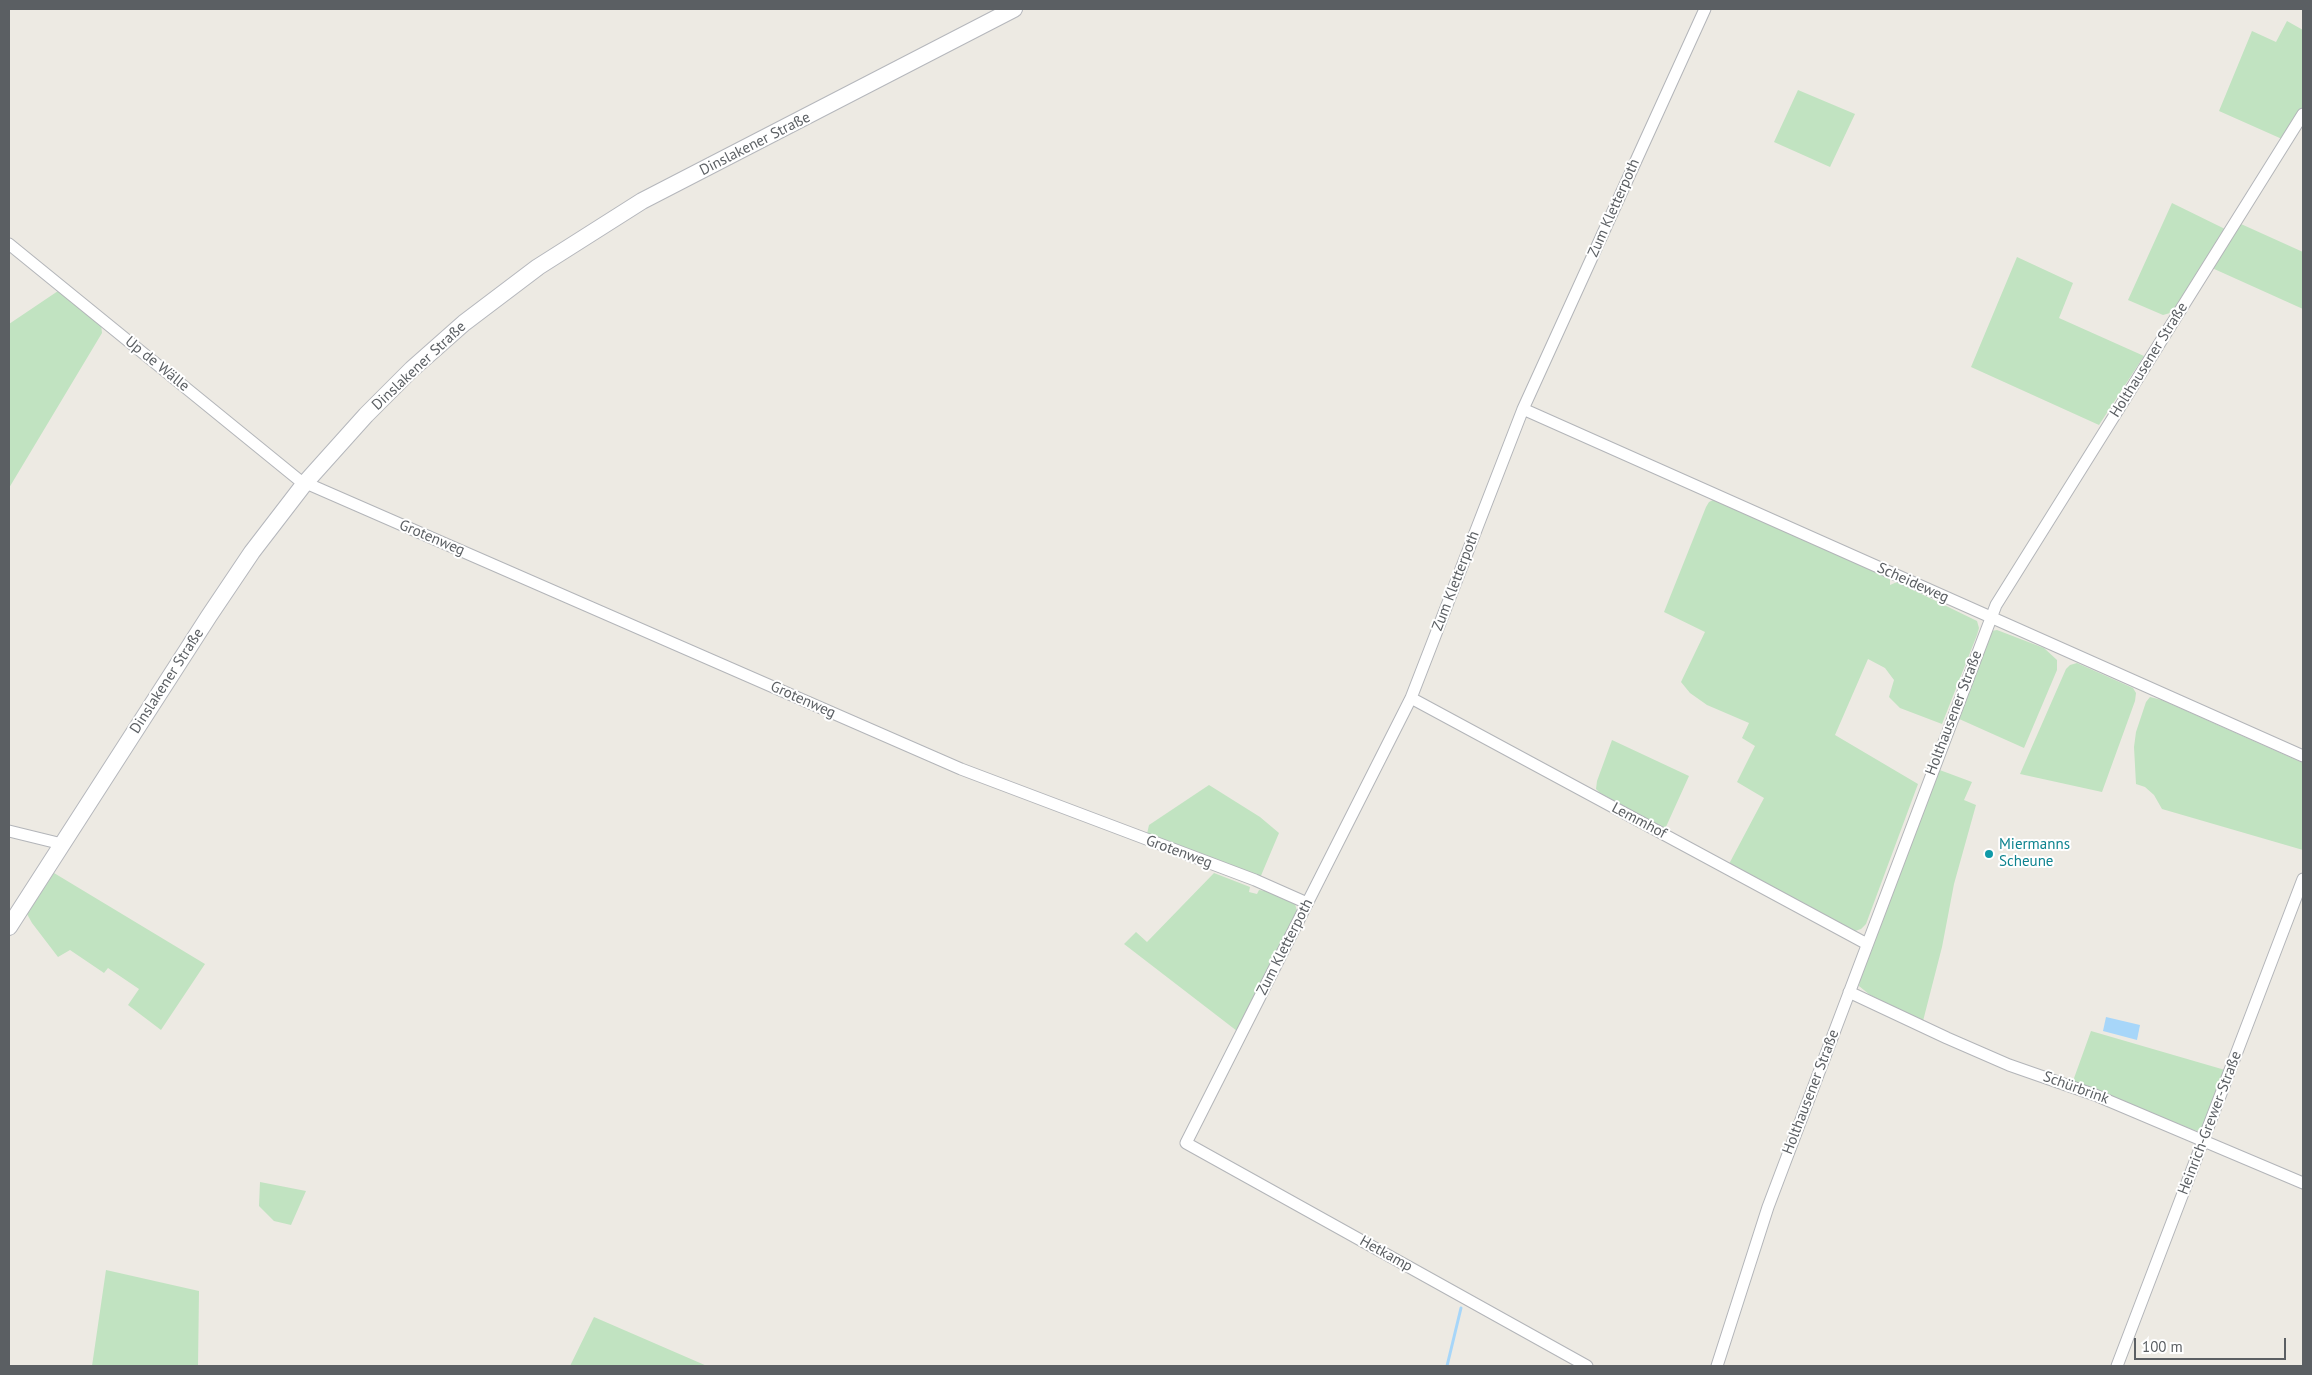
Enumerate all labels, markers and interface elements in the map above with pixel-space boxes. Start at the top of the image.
street label: Dinslakener Straße [697,108,813,180]
street label: Zum Kletterpoth [1584,156,1644,260]
street label: Holthausener Straße [2106,299,2192,421]
street label: Dinslakener Straße [368,318,470,414]
street label: Up de Wälle [121,333,193,395]
street label: Grotenweg [397,516,467,560]
street label: Zum Kletterpoth [1429,529,1483,633]
street label: Scheideweg [1874,559,1952,607]
street label: Dinslakener Straße [126,625,208,737]
street label: Holthausener Straße [1922,648,1986,778]
street label: Grotenweg [768,678,838,722]
street label: Lemmhof [1608,799,1670,843]
street label: Grotenweg [1143,832,1215,872]
place label: Miermanns Scheune [1999,836,2070,871]
marker: Miermanns Scheune [1983,848,1995,860]
street label: Zum Kletterpoth [1253,896,1317,998]
street label: Holthausener Straße [1779,1027,1843,1157]
street label: Heinrich-Grewer-Straße [2174,1049,2246,1197]
street label: Schürbrink [2041,1068,2111,1108]
street label: Hetkamp [1356,1232,1416,1276]
scale bar [2137,1328,2290,1360]
text: 100 m [2142,1337,2183,1356]

